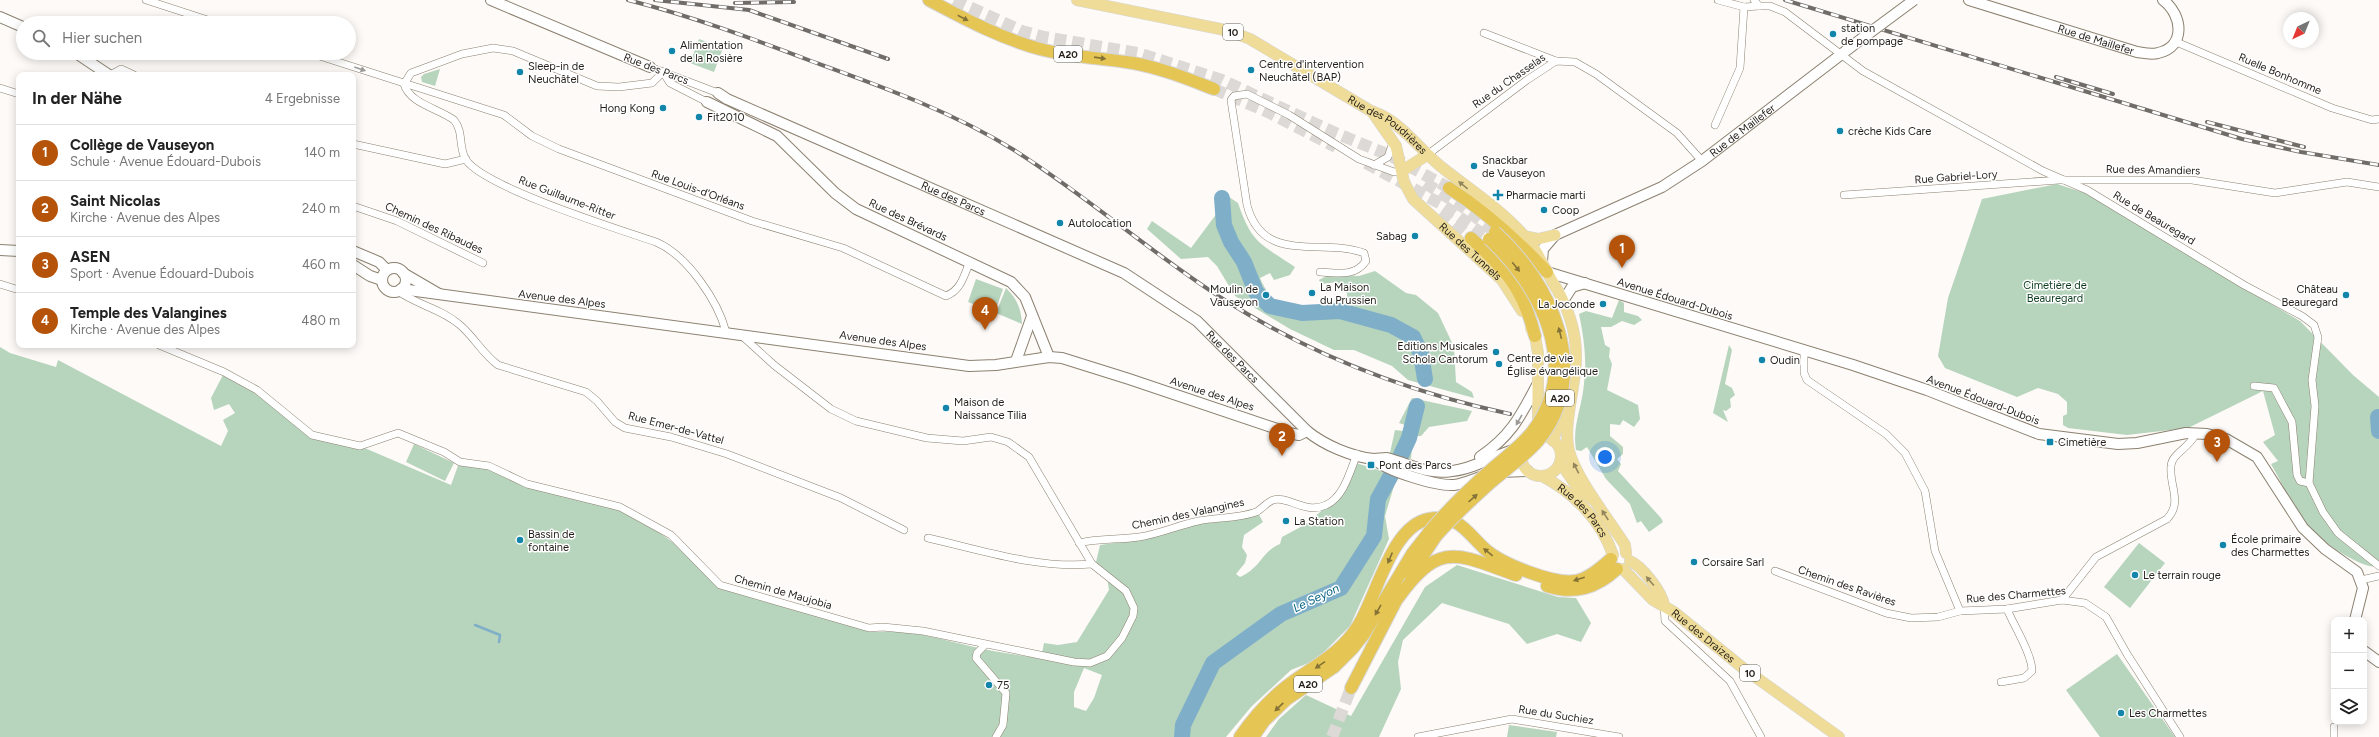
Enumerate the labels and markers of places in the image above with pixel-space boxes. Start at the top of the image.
place label: station de pompage [1841,22,1903,48]
marker: station de pompage [1828,29,1838,39]
place label: Alimentation de la Rosière [680,39,743,65]
marker: Alimentation de la Rosière [667,46,677,56]
place label: Centre d'intervention Neuchâtel (BAP) [1259,58,1364,84]
place label: Sleep-in de Neuchâtel [528,60,584,86]
marker: Centre d'intervention Neuchâtel (BAP) [1246,65,1256,75]
marker: Sleep-in de Neuchâtel [515,67,525,77]
place label: Hong Kong [599,102,655,115]
marker: Hong Kong [658,103,668,113]
place label: Fit2010 [707,111,744,124]
marker: Fit2010 [694,112,704,122]
place label: crèche Kids Care [1848,125,1931,138]
marker: crèche Kids Care [1835,126,1845,136]
place label: Snackbar de Vauseyon [1482,154,1545,180]
marker: Snackbar de Vauseyon [1469,161,1479,171]
place label: Pharmacie marti [1506,189,1585,202]
marker: Pharmacie marti [1493,190,1503,200]
place label: Coop [1552,204,1580,217]
marker: Coop [1539,205,1549,215]
place label: Autolocation [1068,217,1132,230]
marker: Autolocation [1055,218,1065,228]
place label: Sabag [1376,230,1407,243]
marker: Sabag [1410,231,1420,241]
pin: 1 [1609,235,1635,268]
place label: La Maison du Prussien [1320,281,1376,307]
place label: Moulin de Vauseyon [1210,283,1258,309]
place label: Château Beauregard [2282,283,2338,309]
marker: La Maison du Prussien [1307,288,1317,298]
marker: Moulin de Vauseyon [1261,290,1271,300]
marker: Château Beauregard [2341,290,2351,300]
pin: 4 [972,297,998,330]
place label: La Joconde [1538,298,1595,311]
marker: La Joconde [1598,299,1608,309]
place label: Editions Musicales Schola Cantorum [1397,340,1488,366]
marker: Editions Musicales Schola Cantorum [1491,347,1501,357]
place label: Centre de vie Église évangélique [1507,352,1598,378]
place label: Oudin [1770,354,1800,367]
marker: Oudin [1757,355,1767,365]
marker: Centre de vie Église évangélique [1494,359,1504,369]
place label: Maison de Naissance Tilia [954,396,1027,422]
marker: Maison de Naissance Tilia [941,403,951,413]
pin: 2 [1269,423,1295,456]
pin: 3 [2204,429,2230,462]
place label: Cimetière [2058,436,2106,449]
marker: Cimetière [2045,437,2055,447]
place label: Pont des Parcs [1379,459,1452,472]
marker: Pont des Parcs [1366,460,1376,470]
place label: La Station [1294,515,1344,528]
marker: La Station [1281,516,1291,526]
place label: Bassin de fontaine [528,528,574,554]
place label: École primaire des Charmettes [2231,533,2309,559]
marker: Bassin de fontaine [515,535,525,545]
marker: École primaire des Charmettes [2218,540,2228,550]
place label: Corsaire Sarl [1702,556,1764,569]
marker: Corsaire Sarl [1689,557,1699,567]
place label: Le terrain rouge [2143,569,2221,582]
marker: Le terrain rouge [2130,570,2140,580]
place label: 75 [997,679,1009,692]
marker: 75 [984,680,994,690]
place label: Les Charmettes [2129,707,2207,720]
marker: Les Charmettes [2116,708,2126,718]

